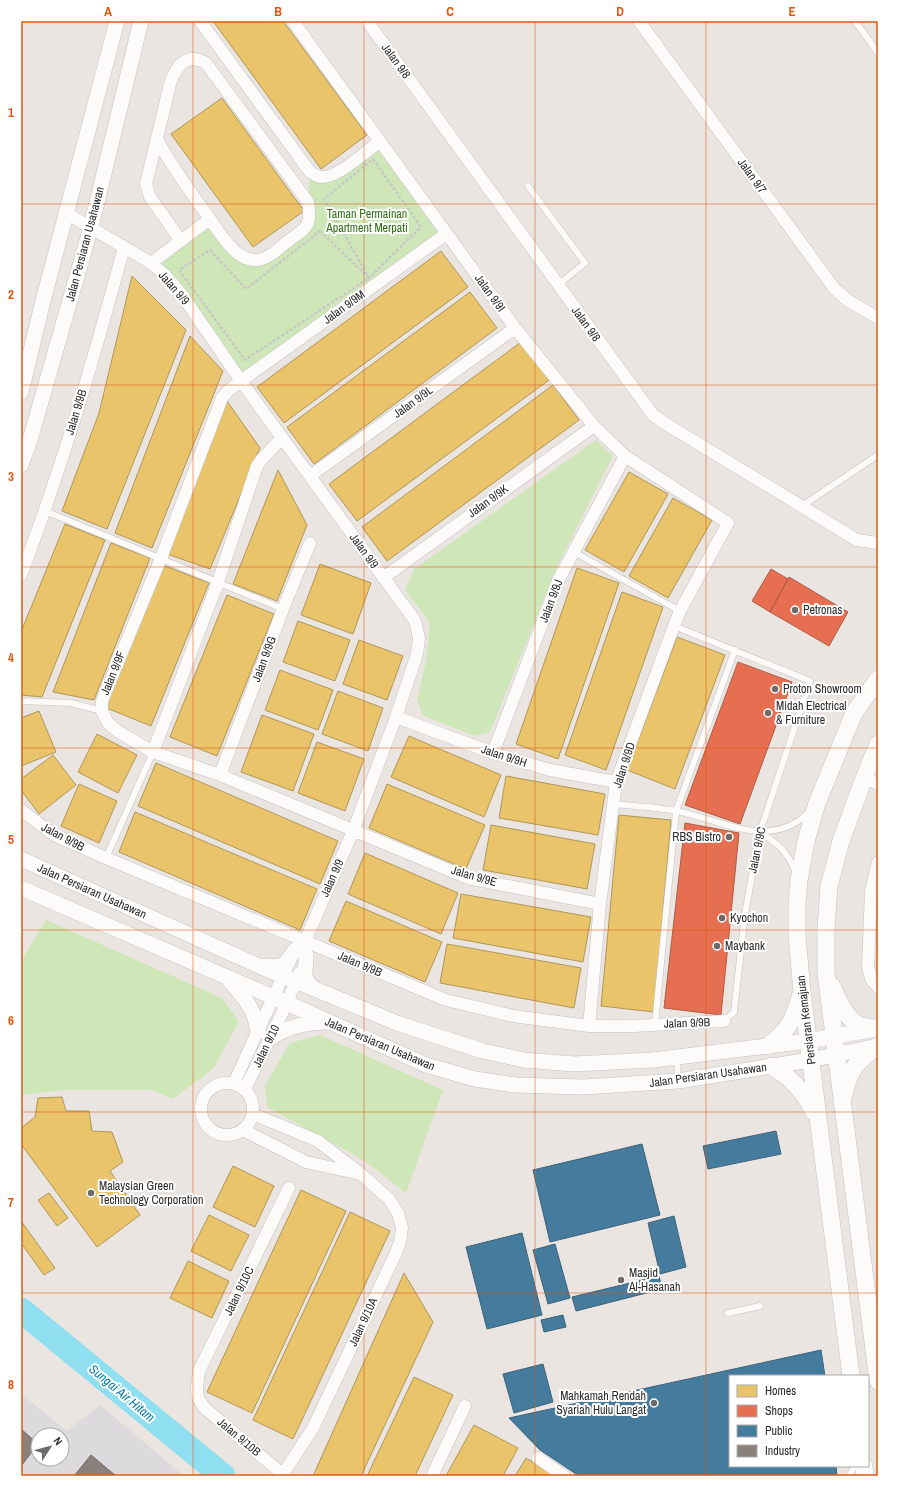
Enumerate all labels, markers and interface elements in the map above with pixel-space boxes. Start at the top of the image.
text: A [104,3,112,20]
text: B [274,3,282,20]
text: C [446,3,454,20]
text: D [616,3,624,20]
text: E [788,3,796,20]
street label: Jalan 9/8 [378,40,414,82]
text: 1 [8,104,14,121]
street label: Jalan 9/7 [734,155,771,197]
street label: Jalan Persiaran Usahawan [62,185,108,303]
park label: Taman Permainan Apartment Merpati [325,206,408,236]
street label: Jalan 9/9 [155,268,193,308]
street label: Jalan 9/9I [471,271,509,315]
text: 2 [8,286,14,303]
street label: Jalan 9/9M [320,286,368,328]
street label: Jalan 9/8 [568,303,604,345]
street label: Jalan 9/9L [390,382,436,422]
street label: Jalan 9/9B [62,387,91,437]
text: 3 [8,468,14,485]
street label: Jalan 9/9K [464,481,512,521]
street label: Jalan 9/9 [346,530,382,572]
street label: Jalan 9/9J [535,577,567,625]
place label: Petronas [803,602,842,618]
marker: Petronas [790,605,800,615]
street label: Jalan 9/9G [248,634,280,684]
text: 4 [8,649,14,666]
street label: Jalan 9/9F [97,649,129,697]
place label: Proton Showroom [783,681,862,697]
marker: Proton Showroom [770,684,780,694]
place label: Midah Electrical & Furniture [776,698,847,728]
marker: Midah Electrical & Furniture [763,708,773,718]
street label: Jalan 9/9D [609,740,639,790]
street label: Jalan 9/9H [479,741,529,771]
street label: Jalan 9/9B [39,819,88,855]
street label: Jalan 9/9C [744,825,770,875]
place label: RBS Bistro [672,829,721,845]
text: 5 [8,831,14,848]
marker: RBS Bistro [724,832,734,842]
street label: Jalan 9/9 [317,857,347,899]
street label: Jalan Persiaran Usahawan [35,860,149,922]
street label: Jalan 9/9E [449,862,499,890]
place label: Kyochon [730,910,768,926]
marker: Kyochon [717,913,727,923]
place label: Maybank [725,938,765,954]
marker: Maybank [712,941,722,951]
street label: Jalan 9/9B [335,948,385,981]
street label: Persiaran Kemajuan [793,975,819,1065]
text: 6 [8,1012,14,1029]
street label: Jalan Persiaran Usahawan [322,1014,438,1074]
street label: Jalan 9/9B [663,1014,711,1032]
street label: Jalan 9/10 [249,1022,283,1070]
street label: Jalan Persiaran Usahawan [648,1059,768,1091]
place label: Malaysian Green Technology Corporation [99,1178,203,1208]
marker: Malaysian Green Technology Corporation [86,1188,96,1198]
text: 7 [8,1194,14,1211]
street label: Jalan 9/10C [220,1264,258,1318]
place label: Masjid Al-Hasanah [628,1265,680,1295]
marker: Masjid Al-Hasanah [616,1275,626,1285]
street label: Jalan 9/10A [345,1295,381,1349]
water label: Sungai Air Hitam [85,1360,159,1426]
legend [729,1375,869,1467]
text: 8 [8,1376,14,1393]
text: Homes [765,1383,796,1399]
place label: Mahkamah Rendah Syariah Hulu Langat [556,1388,646,1418]
marker: Mahkamah Rendah Syariah Hulu Langat [649,1398,659,1408]
text: Shops [765,1403,793,1419]
street label: Jalan 9/10B [214,1414,264,1460]
text: Public [765,1423,792,1439]
north arrow [30,1427,70,1467]
text: N [51,1434,66,1448]
text: Industry [765,1443,800,1459]

